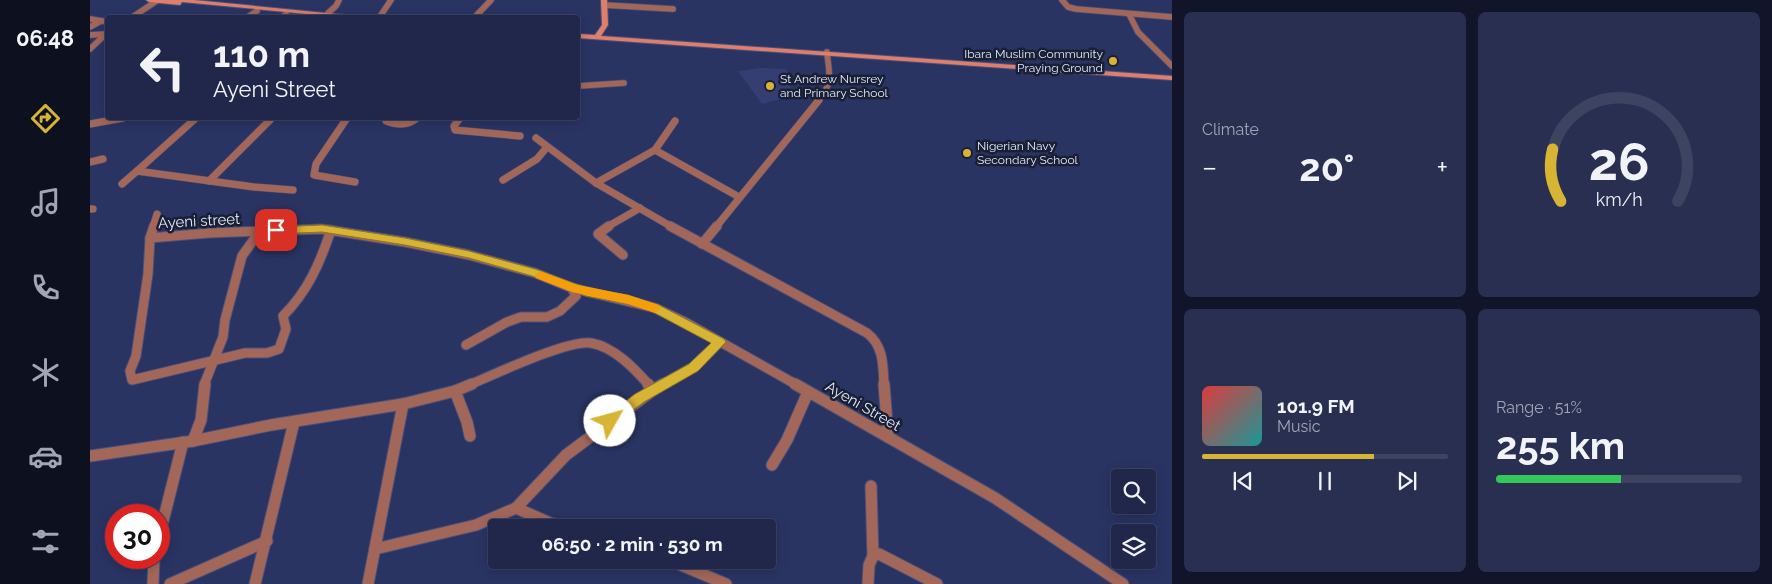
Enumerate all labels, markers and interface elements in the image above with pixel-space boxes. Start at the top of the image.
text: 06:48 [16,25,74,51]
text: 110 m [213,34,310,75]
icon: left [130,35,195,100]
place label: Ibara Muslim Community Praying Ground [964,47,1103,75]
marker: Ibara Muslim Community Praying Ground [1107,55,1119,67]
place label: St Andrew Nursrey and Primary School [780,72,889,100]
text: Ayeni Street [213,76,336,102]
marker: St Andrew Nursrey and Primary School [764,80,776,92]
icon: directions [28,101,63,136]
text: Climate [1202,120,1259,139]
text: 26 [1589,131,1649,192]
place label: Nigerian Navy Secondary School [977,139,1079,167]
text: 20° [1299,145,1354,190]
marker: Nigerian Navy Secondary School [961,147,973,159]
text: − [1202,151,1217,184]
text: + [1436,151,1448,184]
icon: music [28,185,63,220]
text: km/h [1595,189,1643,210]
pin [255,209,297,251]
street label: Ayeni street [158,210,240,232]
icon: arrive [262,216,290,244]
icon: phone [28,270,63,305]
icon: climate [28,355,63,390]
street label: Ayeni Street [822,377,904,435]
position arrow [583,394,635,446]
text: 101.9 FM [1277,395,1355,417]
text: Range · 51% [1496,398,1582,417]
text: Music [1277,417,1321,436]
text: 255 km [1496,423,1625,468]
icon: car [28,439,63,474]
icon: previous [1229,467,1257,495]
icon: pause [1311,467,1339,495]
icon: next [1393,467,1421,495]
map controls [1111,469,1156,569]
button: search [1111,469,1156,514]
speed limit sign: 30 [105,504,170,569]
icon: filters [28,524,63,559]
button: layers [1111,524,1156,569]
text: 06:50 · 2 min · 530 m [541,533,723,555]

